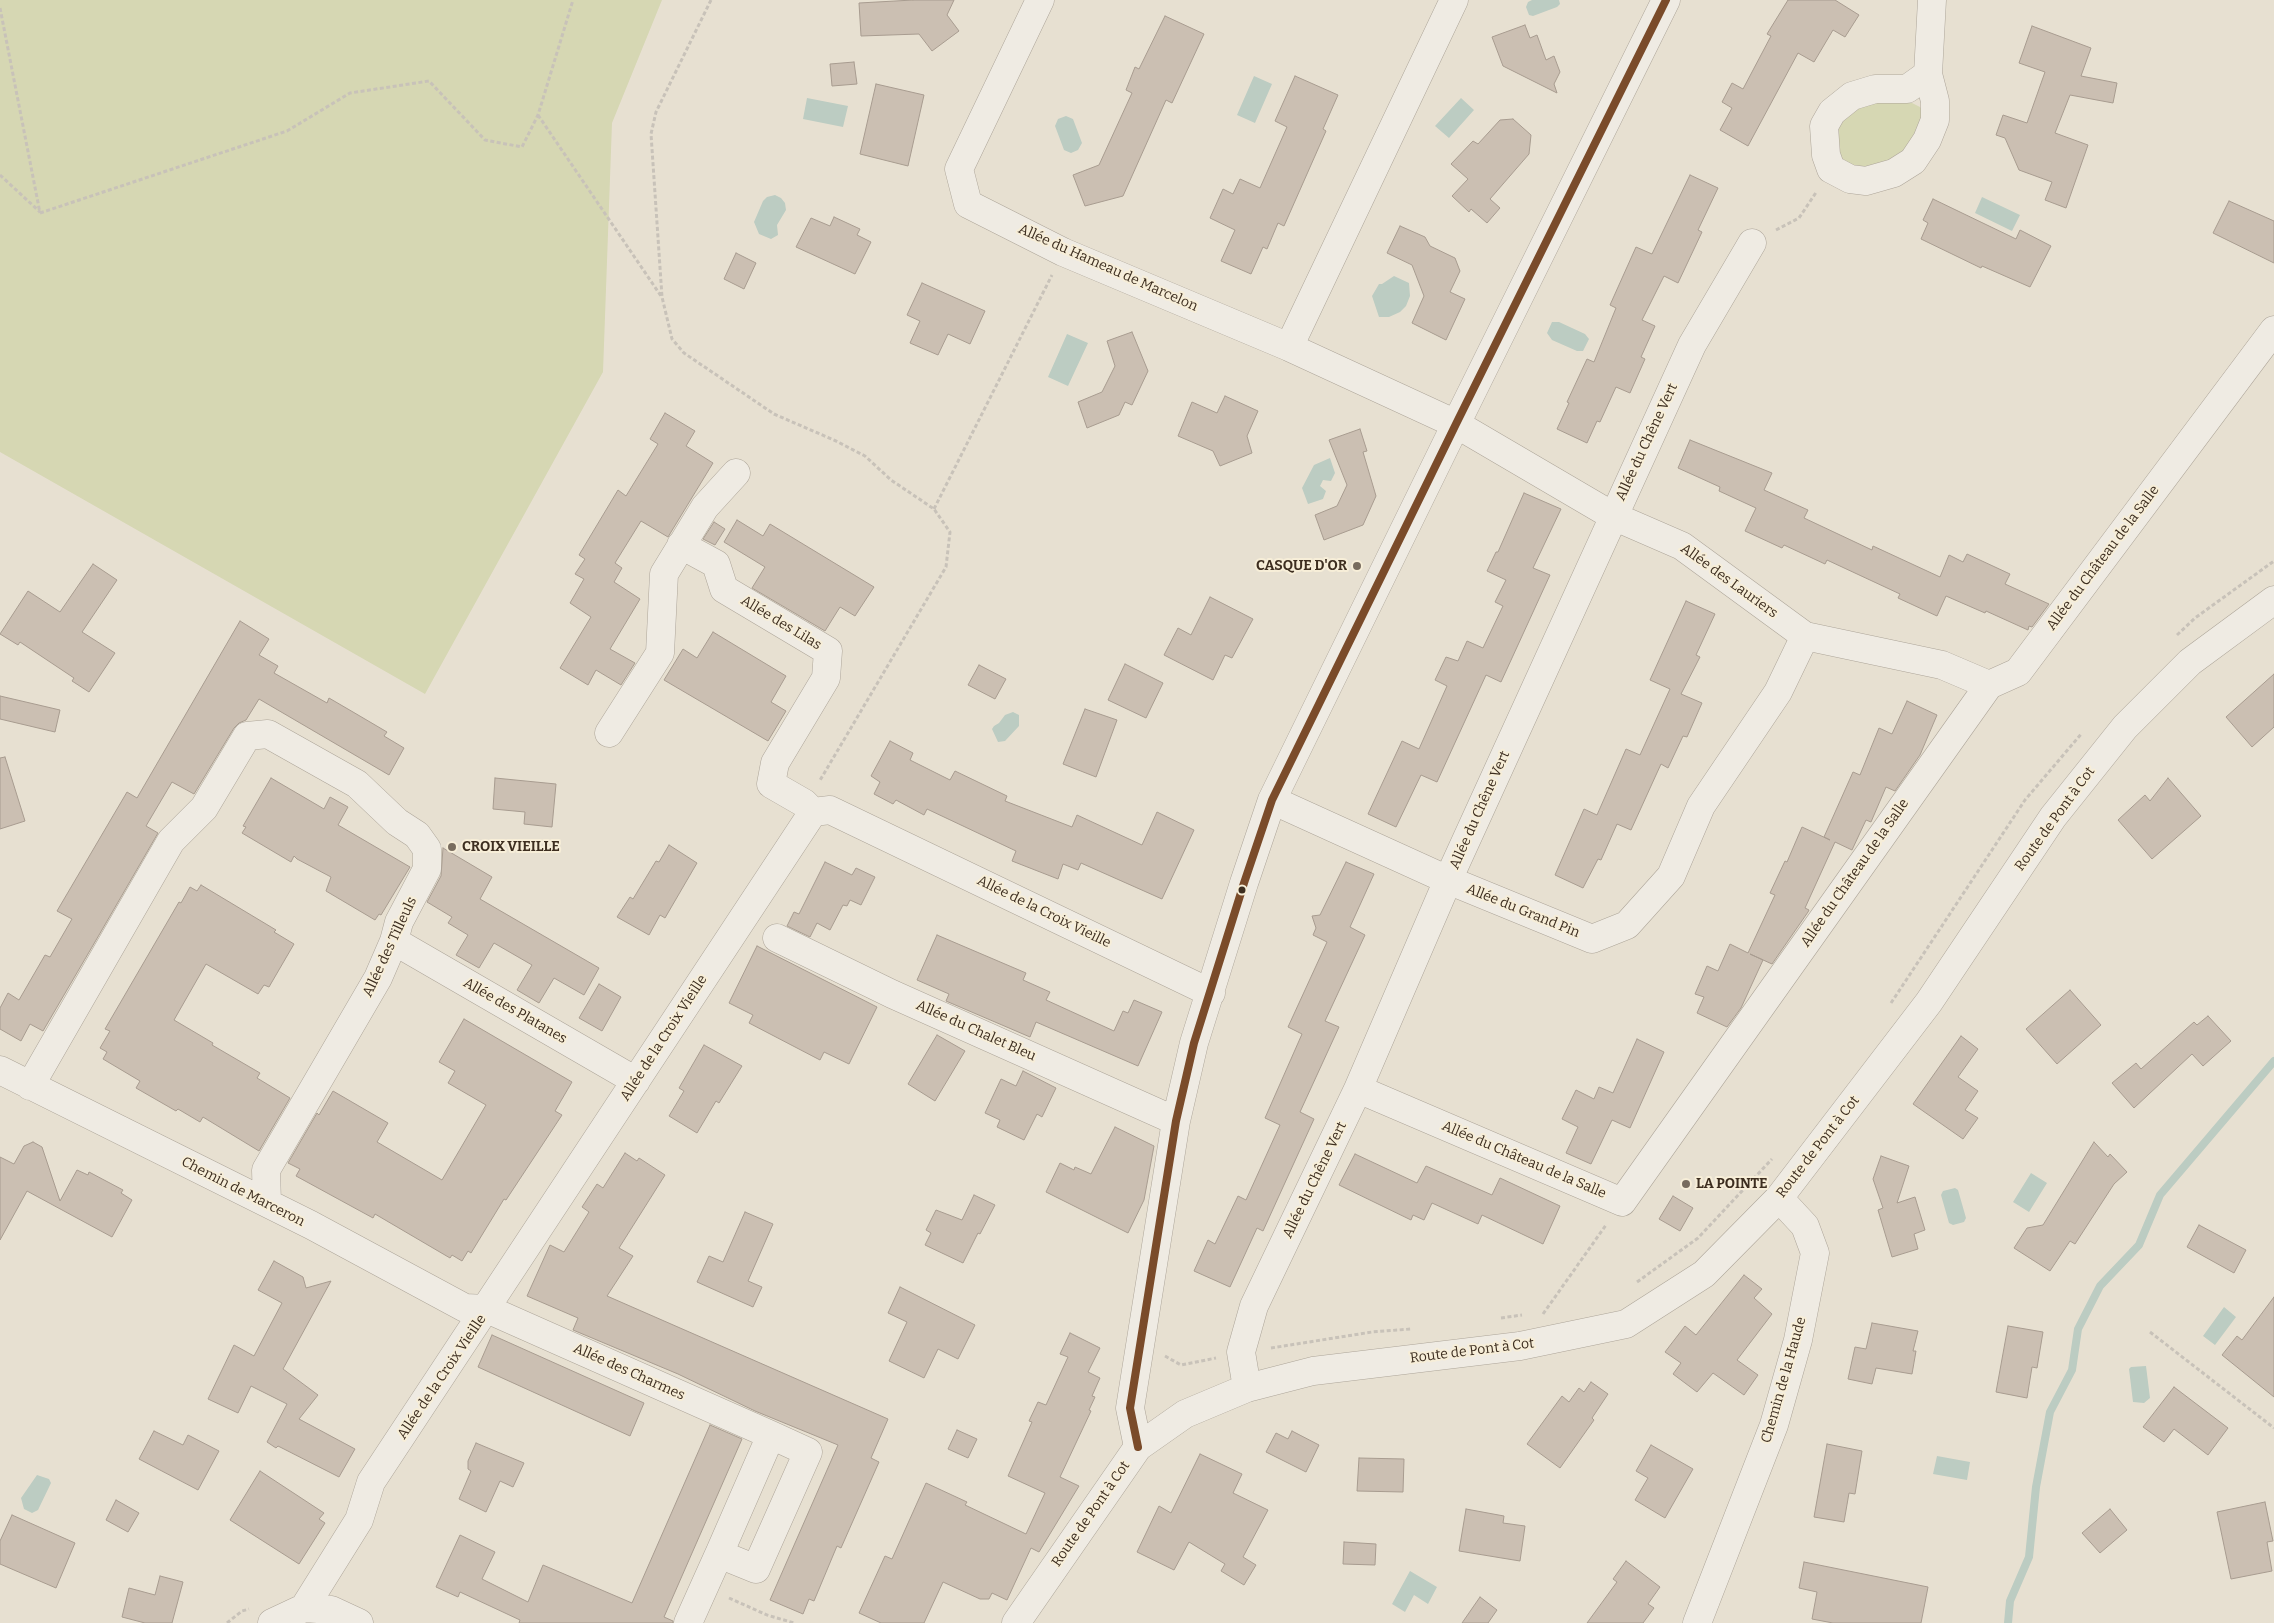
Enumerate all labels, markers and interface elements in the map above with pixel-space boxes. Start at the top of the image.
street label: Allée du Hameau de Marcelon [1016,221,1200,315]
street label: Allée du Chêne Vert [1612,381,1682,503]
street label: Allée du Château de la Salle [2043,482,2163,634]
street label: Allée des Lauriers [1677,540,1781,622]
place label: CASQUE D'OR [1256,558,1347,574]
marker: CASQUE D'OR [1351,560,1363,572]
street label: Allée des Lilas [738,592,824,654]
street label: Allée du Chêne Vert [1446,748,1514,872]
street label: Route de Pont à Cot [2012,764,2098,874]
street label: Allée du Château de la Salle [1797,796,1913,950]
place label: CROIX VIEILLE [462,839,560,855]
marker: CROIX VIEILLE [446,841,458,853]
street label: Allée de la Croix Vieille [974,872,1114,952]
street label: Allée du Grand Pin [1464,881,1582,941]
unlabelled marker [1237,885,1247,895]
street label: Allée des Tilleuls [359,894,421,1000]
street label: Allée de la Croix Vieille [617,972,711,1104]
street label: Allée des Platanes [460,975,570,1047]
street label: Allée du Chalet Bleu [913,997,1039,1065]
street label: Route de Pont à Cot [1773,1093,1863,1201]
street label: Allée du Château de la Salle [1439,1118,1609,1202]
street label: Allée du Chêne Vert [1279,1119,1351,1241]
street label: Chemin de Marceron [179,1154,307,1230]
place label: LA POINTE [1696,1176,1767,1192]
marker: LA POINTE [1680,1178,1692,1190]
street label: Allée de la Croix Vieille [394,1311,490,1443]
street label: Chemin de la Haude [1758,1315,1810,1445]
street label: Route de Pont à Cot [1409,1335,1535,1367]
street label: Allée des Charmes [571,1340,687,1404]
street label: Route de Pont à Cot [1048,1458,1134,1570]

